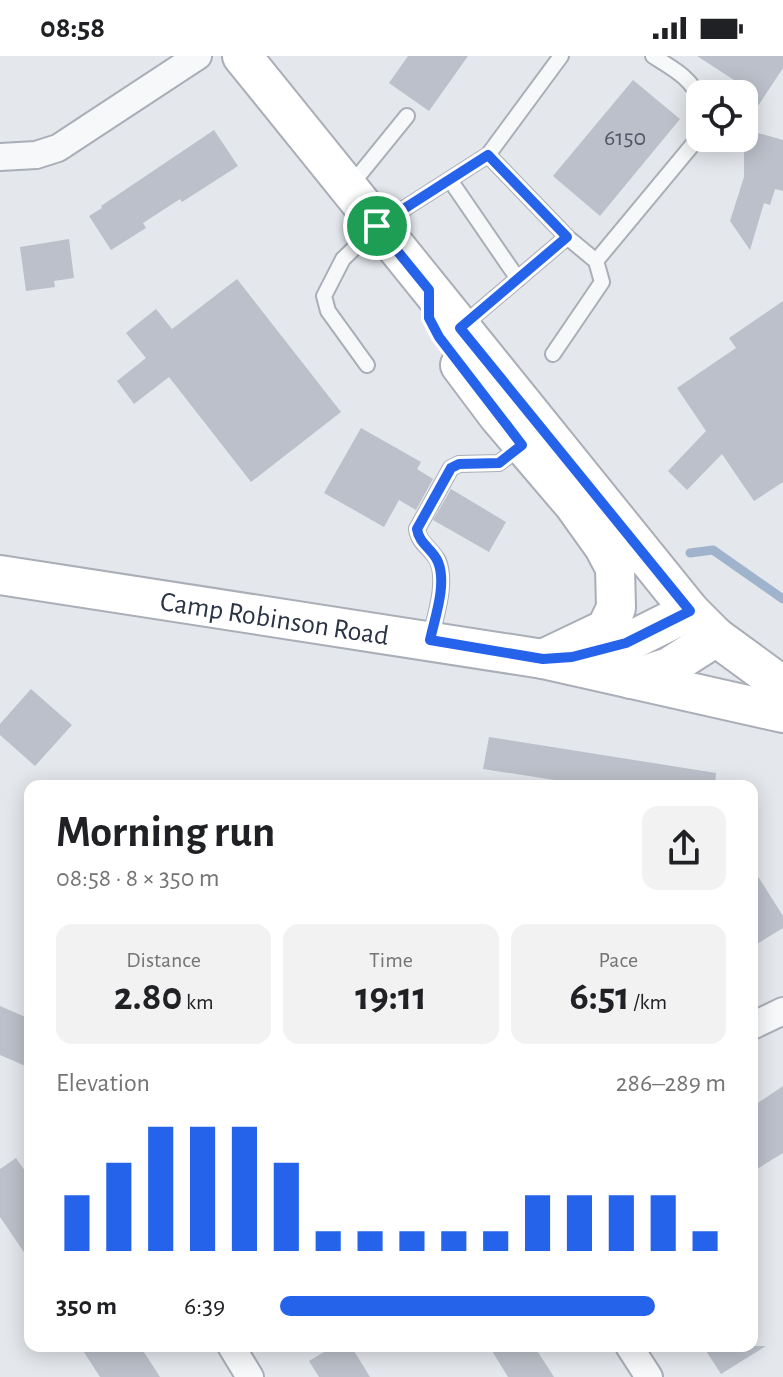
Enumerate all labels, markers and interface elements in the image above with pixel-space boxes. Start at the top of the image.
text: 08:58 [40,13,105,43]
map controls [686,80,758,152]
button: locate [686,80,758,152]
house number: 6150 [604,126,646,150]
pin [343,192,411,260]
icon: arrive [355,204,399,248]
street label: Camp Robinson Road [158,588,391,651]
button: share [642,806,726,890]
text: Morning run [56,811,275,855]
text: 08:58 · 8 × 350 m [56,865,220,891]
text: Distance [126,949,201,971]
text: Time [369,949,413,971]
text: Pace [599,949,638,971]
text: 2.80 [114,977,182,1017]
text: 19:11 [355,977,427,1017]
text: 6:51 [569,977,630,1017]
text: km [182,991,214,1013]
text: /km [630,991,667,1013]
text: Elevation [56,1070,150,1096]
text: 286–289 m [616,1070,726,1096]
text: 350 m [56,1293,117,1319]
text: 6:39 [184,1293,225,1319]

